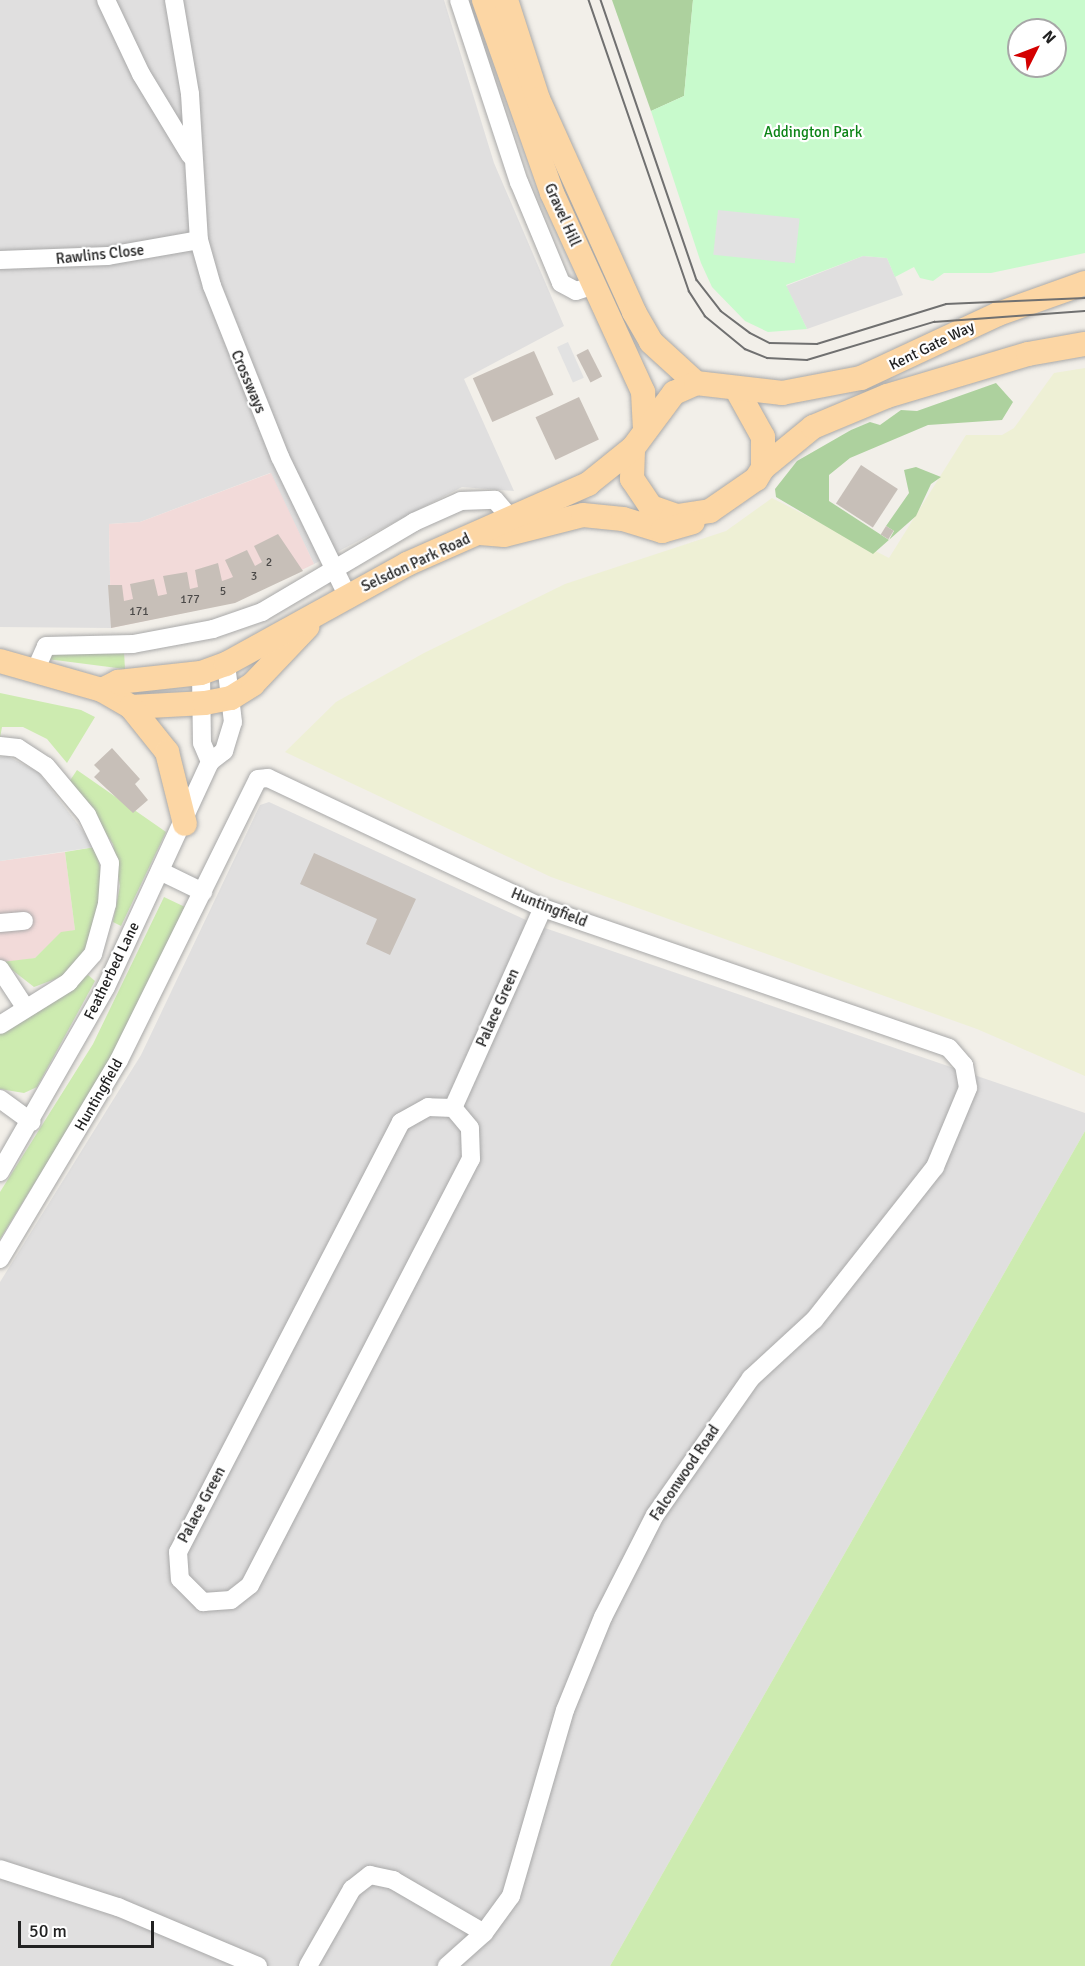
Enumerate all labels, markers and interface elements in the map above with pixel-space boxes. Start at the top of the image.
north arrow [1007,18,1067,78]
text: N [1038,26,1060,48]
park label: Addington Park [764,124,862,142]
street label: Gravel Hill [540,181,584,249]
street label: Rawlins Close [55,241,145,269]
street label: Kent Gate Way [886,318,978,374]
street label: Crossways [227,348,269,416]
street label: Selsdon Park Road [359,530,473,596]
house number: 2 [266,556,272,570]
house number: 3 [251,570,257,584]
house number: 5 [220,585,226,599]
house number: 177 [180,593,200,607]
house number: 171 [129,605,149,619]
street label: Huntingfield [508,885,590,931]
street label: Featherbed Lane [81,919,143,1023]
street label: Palace Green [473,966,523,1050]
street label: Huntingfield [71,1056,127,1134]
street label: Falconwood Road [646,1422,724,1524]
street label: Palace Green [174,1464,230,1546]
scale bar [21,1909,158,1947]
text: 50 m [29,1920,67,1942]

